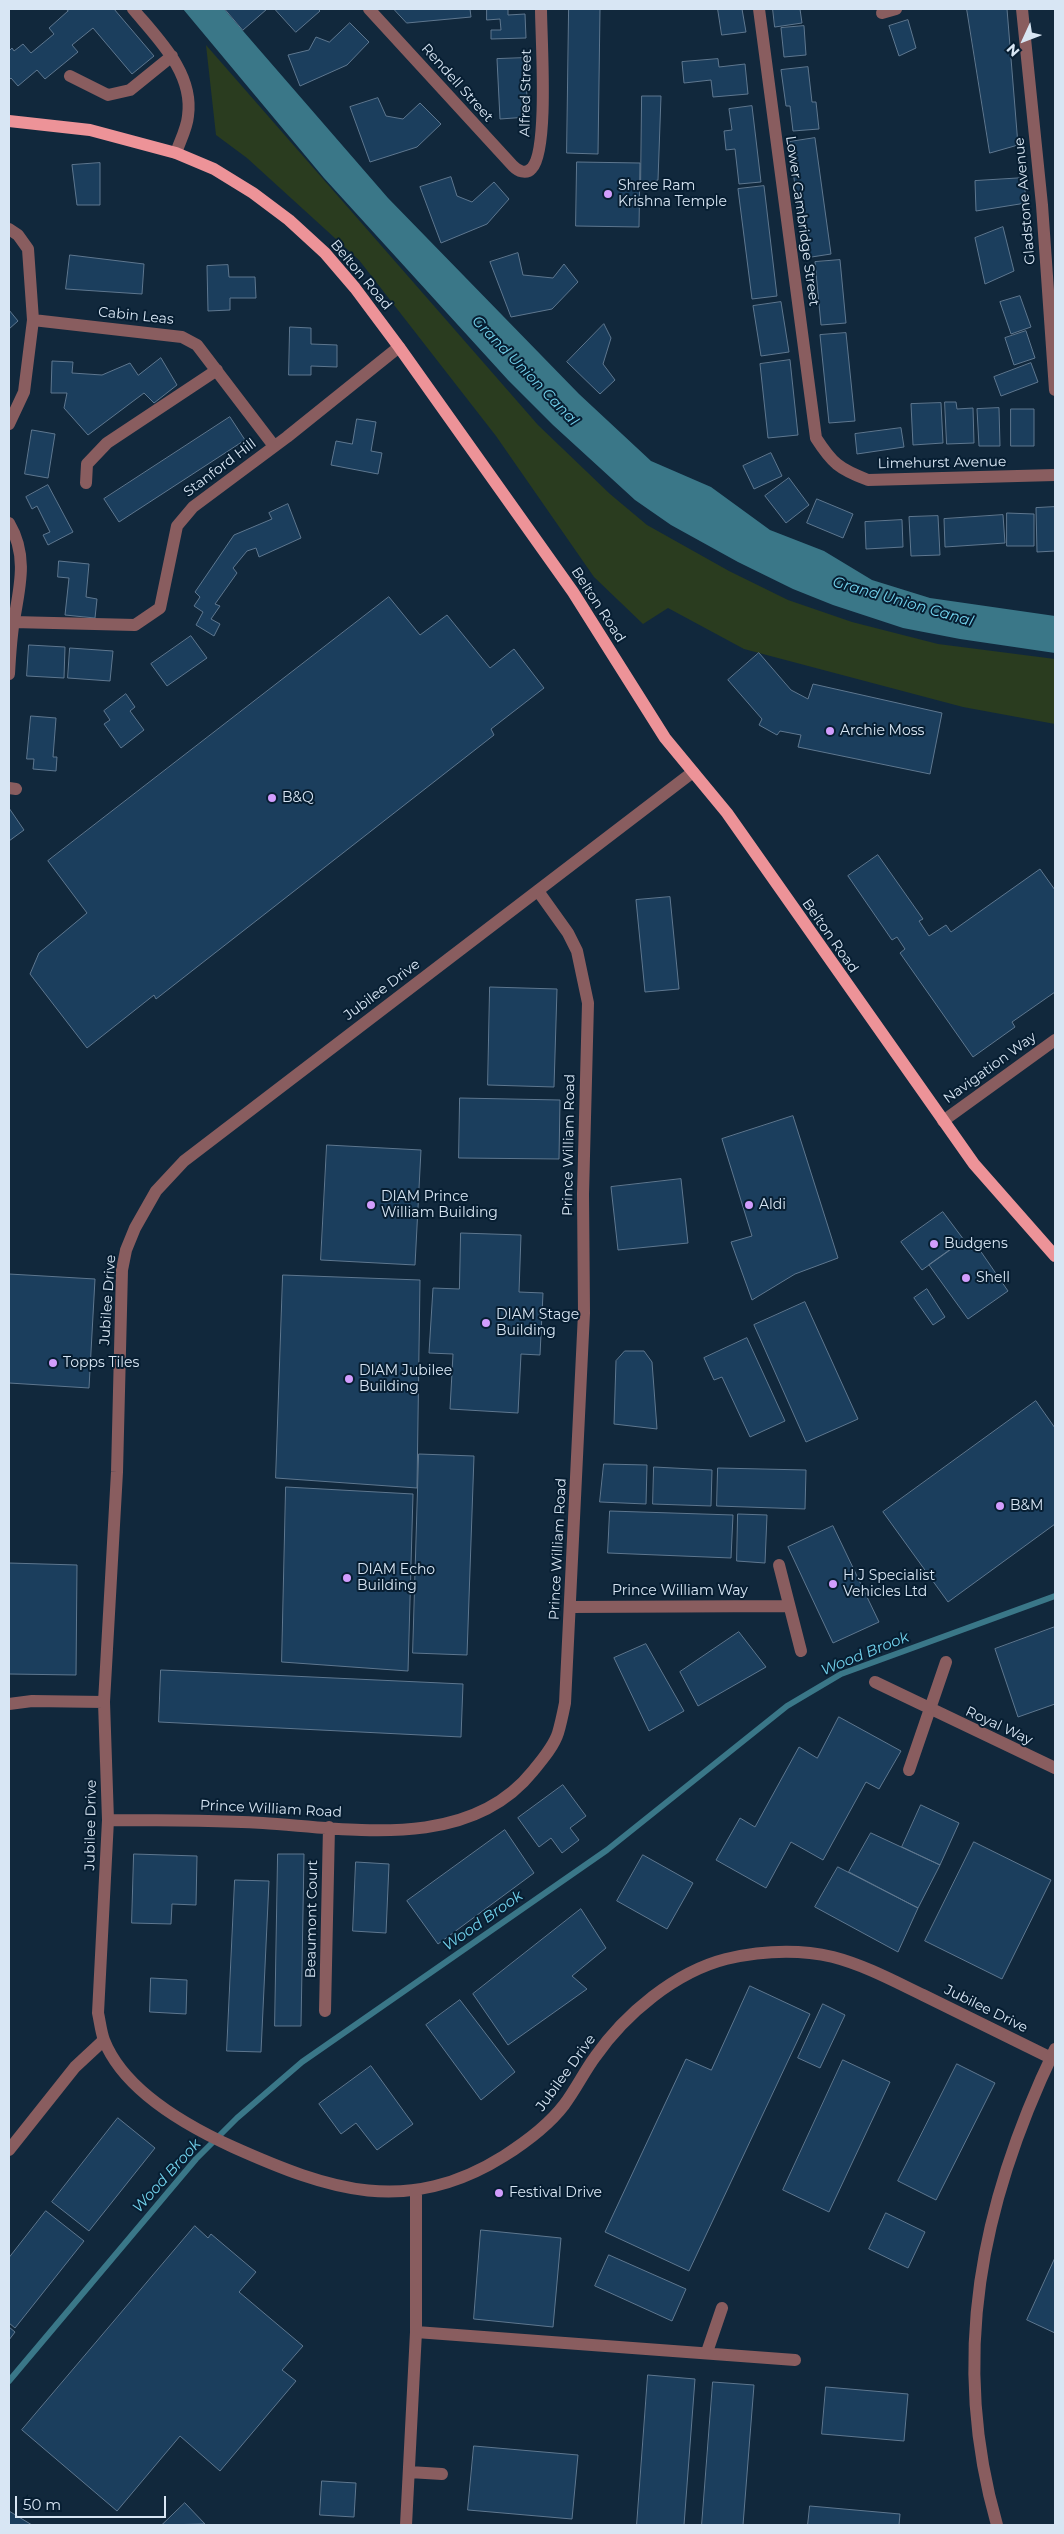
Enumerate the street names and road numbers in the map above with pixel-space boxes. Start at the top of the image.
street label: Rendell Street [417,40,497,126]
street label: Alfred Street [517,49,535,137]
street label: Lower Cambridge Street [782,135,822,307]
street label: Gladstone Avenue [1011,137,1039,265]
street label: Belton Road [327,236,395,314]
street label: Cabin Leas [97,304,175,328]
street label: Stanford Hill [180,435,260,501]
street label: Limehurst Avenue [877,453,1007,473]
street label: Belton Road [567,564,629,646]
street label: Belton Road [798,896,862,976]
street label: Jubilee Drive [341,956,423,1024]
street label: Navigation Way [940,1029,1040,1107]
street label: Prince William Road [559,1074,579,1216]
street label: Jubilee Drive [96,1254,120,1346]
street label: Prince William Road [546,1478,570,1620]
street label: Prince William Way [612,1583,748,1599]
street label: Royal Way [963,1703,1035,1749]
street label: Jubilee Drive [82,1780,100,1870]
street label: Prince William Road [200,1797,342,1821]
street label: Beaumont Court [303,1860,321,1978]
street label: Jubilee Drive [942,1982,1030,2036]
street label: Jubilee Drive [533,2031,599,2115]

